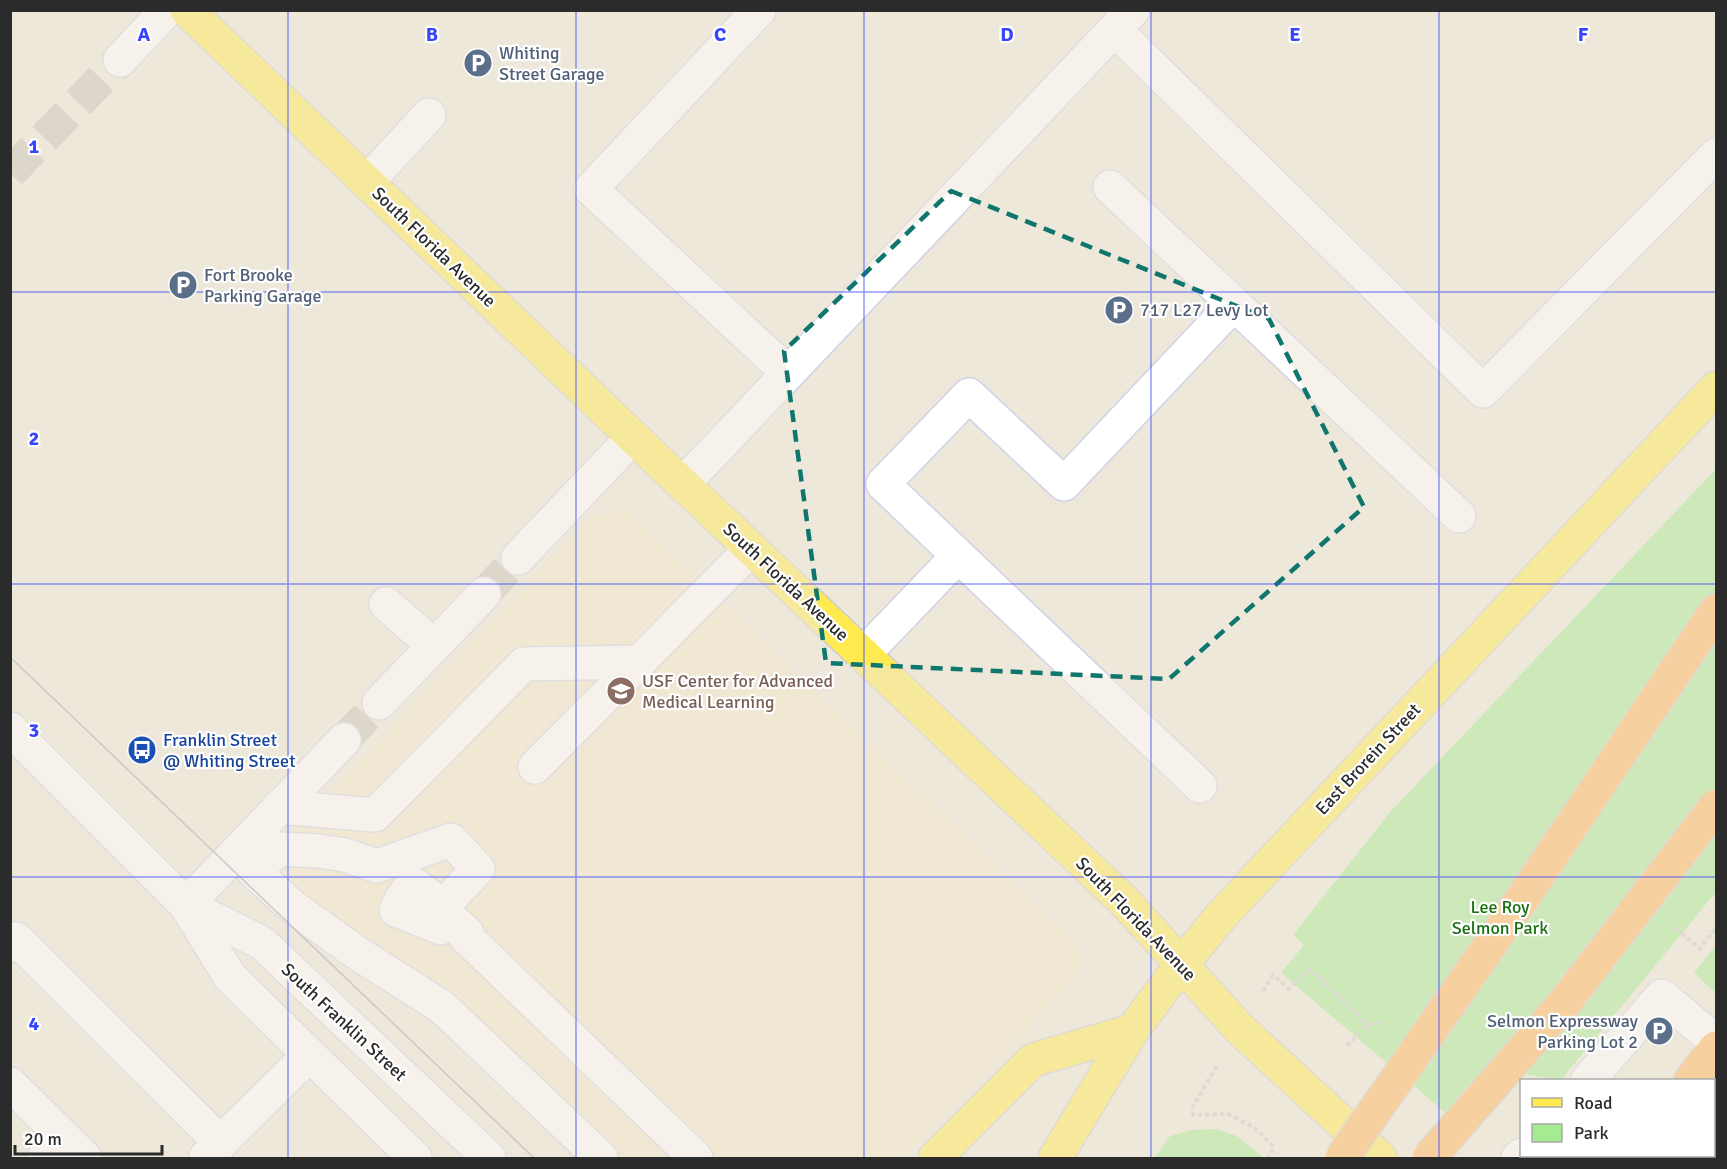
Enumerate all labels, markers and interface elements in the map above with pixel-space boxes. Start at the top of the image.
text: A [138,22,151,47]
text: B [426,22,438,47]
text: C [714,22,726,47]
text: D [1000,22,1014,47]
text: E [1289,22,1301,47]
text: F [1578,22,1589,47]
place label: Whiting Street Garage [499,42,605,85]
parking icon: Whiting Street Garage [462,47,494,79]
text: 1 [29,134,40,159]
street label: South Florida Avenue [367,182,501,312]
place label: Fort Brooke Parking Garage [204,264,321,307]
parking icon: Fort Brooke Parking Garage [167,269,199,301]
parking icon: 717 L27 Levy Lot [1103,294,1135,326]
place label: 717 L27 Levy Lot [1140,299,1268,321]
text: 2 [29,426,39,451]
street label: South Florida Avenue [719,518,853,646]
place label: USF Center for Advanced Medical Learning [642,670,833,713]
school or university icon: USF Center for Advanced Medical Learning [605,675,637,707]
street label: East Brorein Street [1311,699,1425,819]
text: 3 [29,718,39,743]
place label: Franklin Street @ Whiting Street [163,729,295,772]
bus stop icon: Franklin Street @ Whiting Street [126,734,158,766]
street label: South Florida Avenue [1071,852,1201,986]
park label: Lee Roy Selmon Park [1452,896,1548,939]
street label: South Franklin Street [277,958,411,1086]
place label: Selmon Expressway Parking Lot 2 [1487,1010,1639,1053]
text: 4 [29,1011,40,1036]
parking icon: Selmon Expressway Parking Lot 2 [1643,1015,1675,1047]
legend [1520,1079,1715,1157]
text: Road [1574,1092,1613,1114]
scale bar [15,1118,162,1156]
text: Park [1574,1122,1609,1144]
text: 20 m [24,1128,62,1150]

